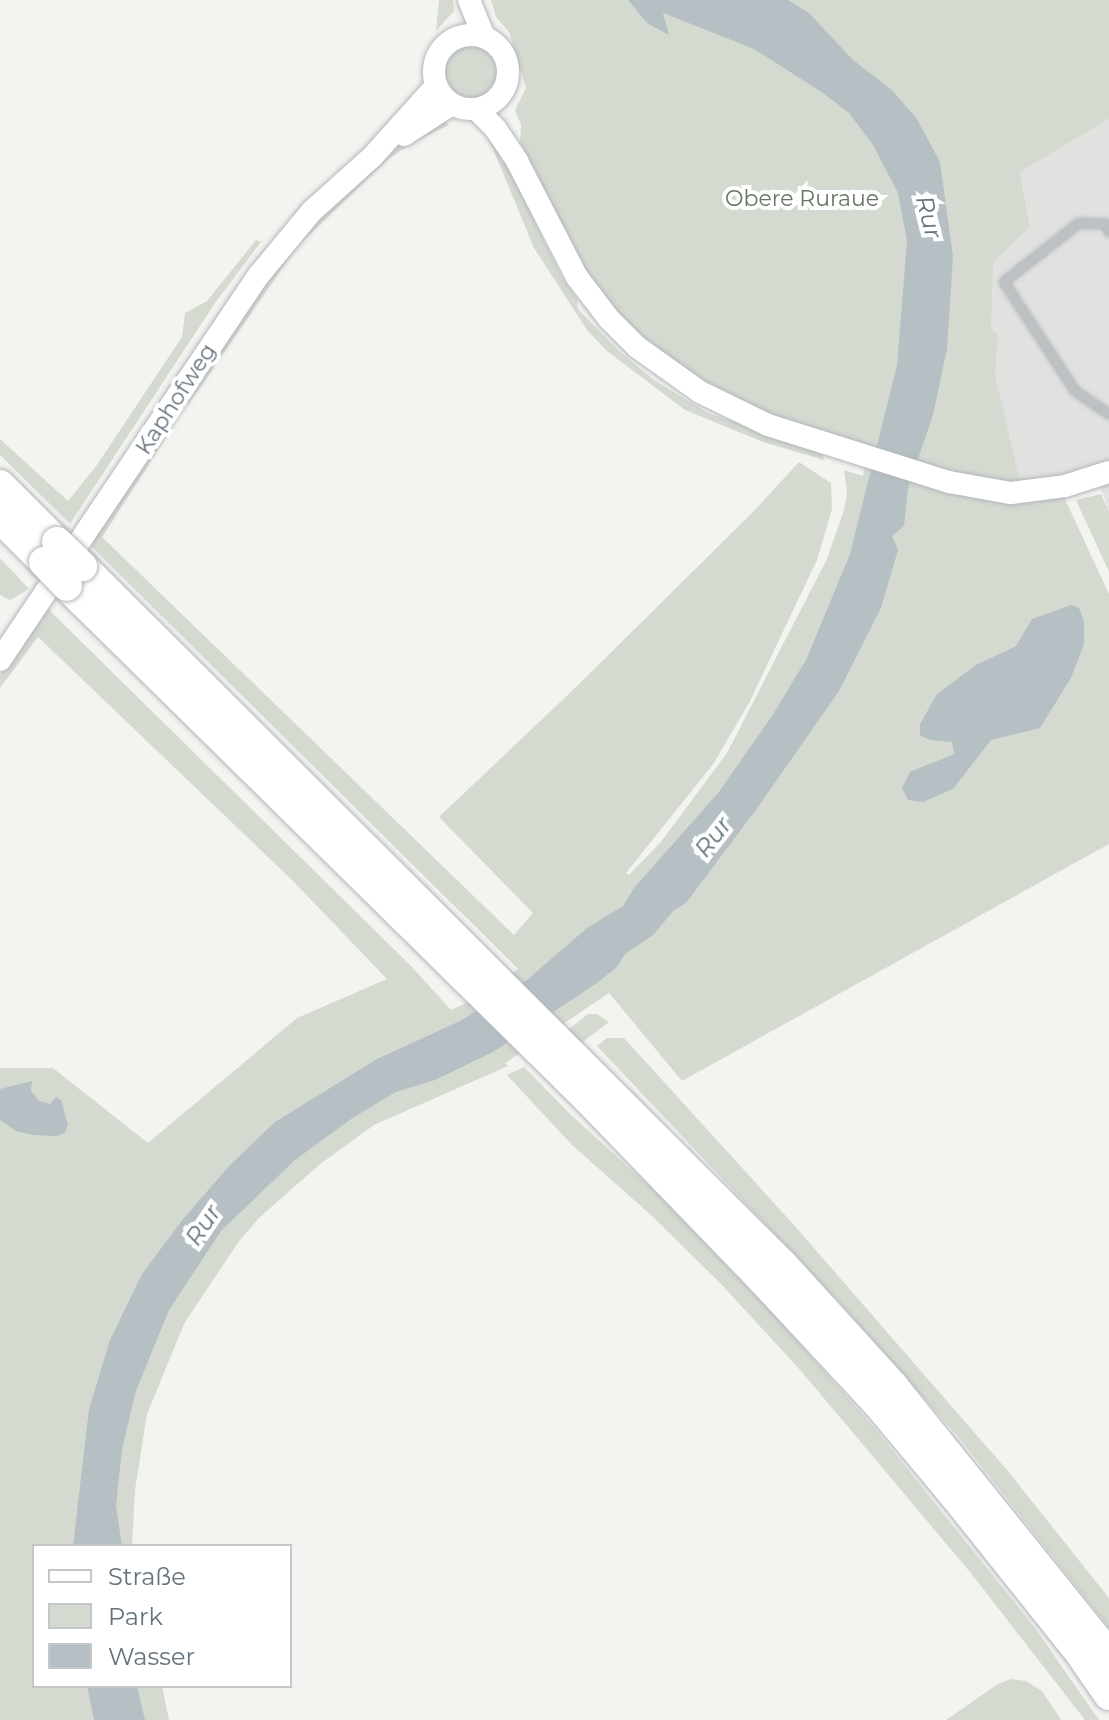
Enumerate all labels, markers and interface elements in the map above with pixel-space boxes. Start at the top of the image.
park label: Obere Ruraue [725,186,879,212]
water label: Rur [910,193,948,241]
street label: Kaphofweg [130,339,222,459]
water label: Rur [688,811,738,863]
water label: Rur [179,1199,227,1251]
legend [32,1544,292,1688]
text: Straße [108,1562,186,1591]
text: Park [108,1602,163,1631]
text: Wasser [108,1642,195,1671]

